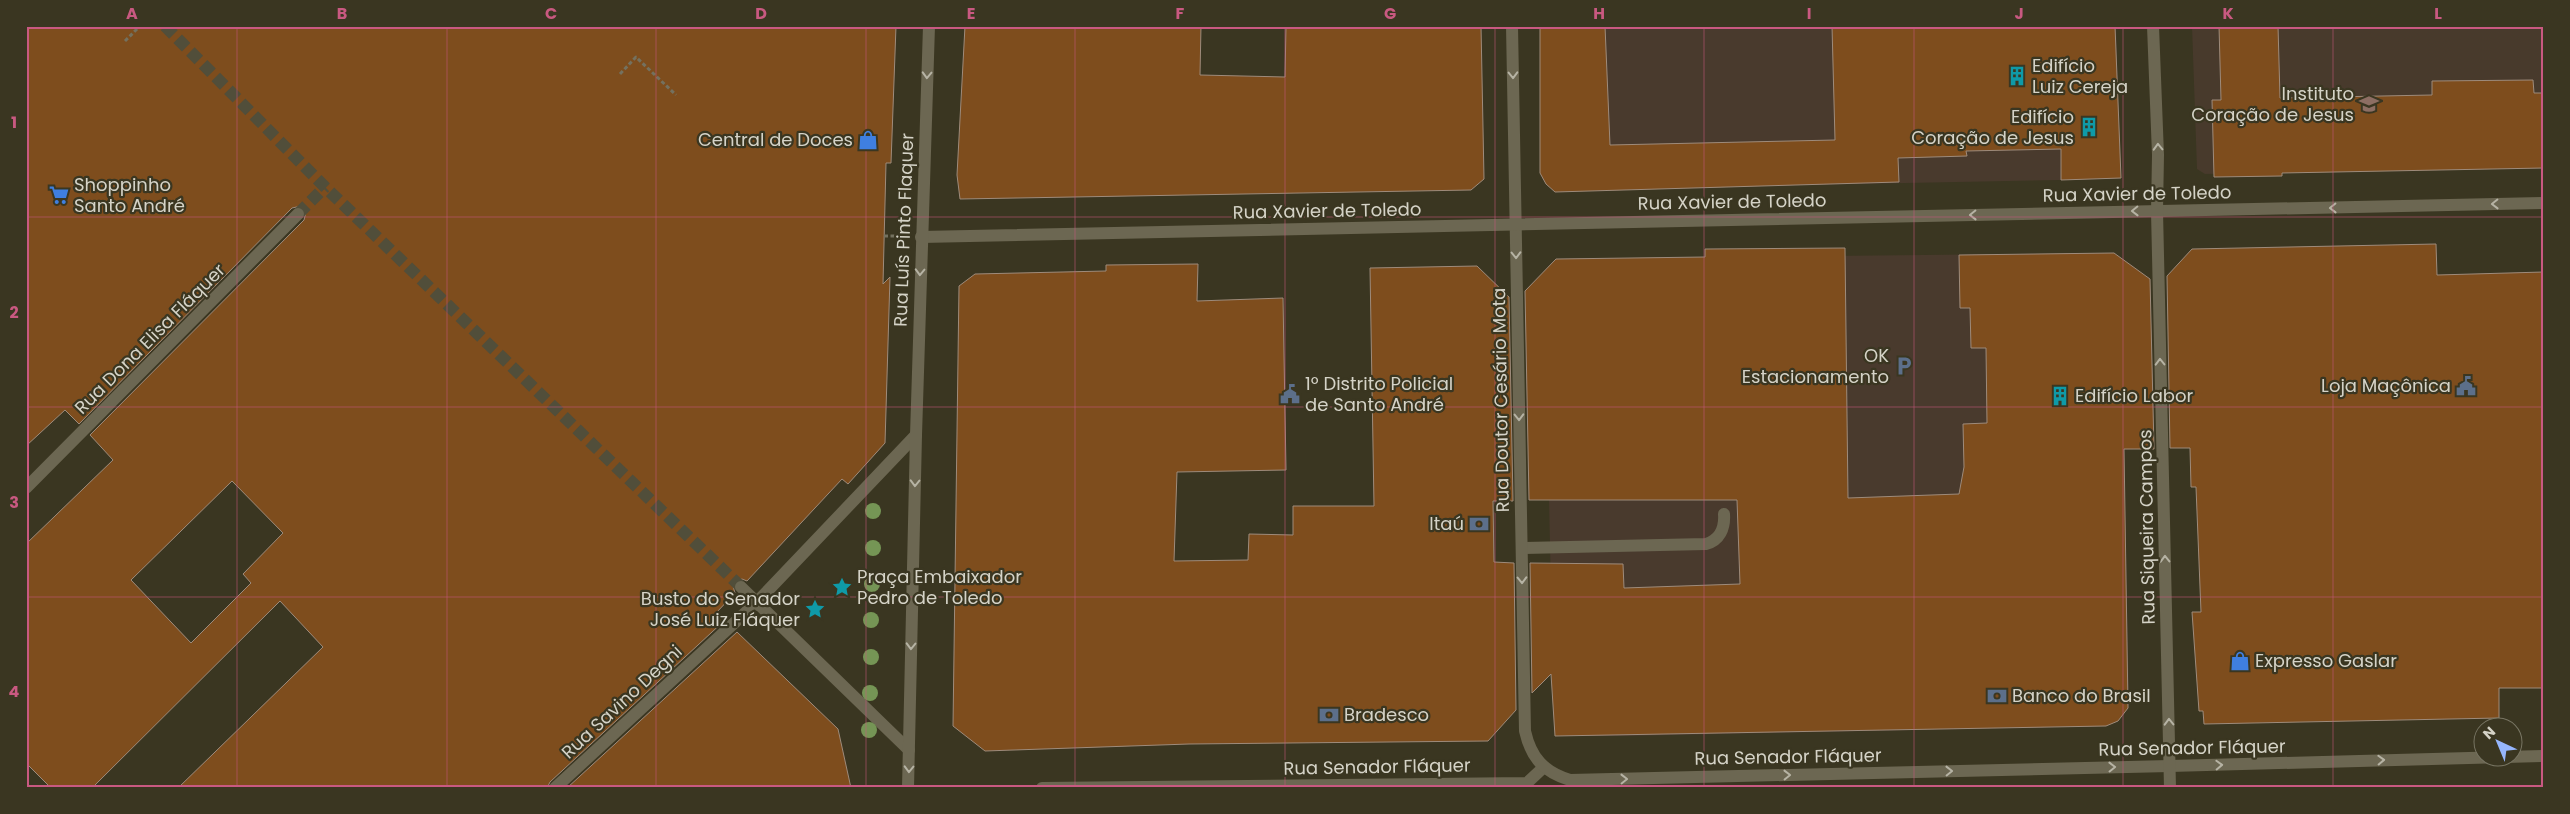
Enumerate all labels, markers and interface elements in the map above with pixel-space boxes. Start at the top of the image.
text: A [126,2,138,25]
text: B [337,2,347,25]
text: C [545,2,557,25]
text: D [755,2,767,25]
text: E [967,2,975,25]
text: F [1176,2,1185,25]
text: G [1384,2,1396,25]
text: H [1593,2,1605,25]
text: I [1807,2,1811,25]
text: J [2014,2,2024,25]
text: K [2222,2,2234,25]
text: L [2434,2,2442,25]
place label: Edifício Luiz Cereja [2032,53,2128,99]
building icon: Edifício Luiz Cereja [2006,65,2028,87]
one-way arrow [921,71,932,79]
one-way arrow [1508,72,1518,79]
place label: Instituto Coração de Jesus [2191,81,2354,127]
school or university icon: Instituto Coração de Jesus [2358,93,2380,115]
place label: Edifício Coração de Jesus [1911,104,2074,150]
text: 1 [11,111,17,134]
building icon: Edifício Coração de Jesus [2078,116,2100,138]
place label: Central de Doces [698,127,853,152]
shop icon: Central de Doces [857,129,879,151]
street label: Rua Luís Pinto Flaquer [888,132,919,327]
one-way arrow [2152,142,2163,150]
place label: Shoppinho Santo André [74,172,185,218]
street label: Rua Xavier de Toledo [2042,179,2232,208]
supermarket icon: Shoppinho Santo André [48,184,70,206]
street label: Rua Xavier de Toledo [1637,187,1827,216]
street label: Rua Xavier de Toledo [1232,196,1422,225]
one-way arrow [2491,199,2499,210]
one-way arrow [2328,202,2336,213]
one-way arrow [2131,206,2139,217]
one-way arrow [1968,210,1976,220]
one-way arrow [1511,252,1521,259]
street label: Rua Dona Elisa Fláquer [69,258,231,420]
one-way arrow [915,269,926,277]
street label: Rua Doutor Cesário Mota [1486,287,1515,513]
text: 2 [9,301,19,324]
place label: OK Estacionamento [1742,343,1889,389]
parking icon: OK Estacionamento [1893,355,1915,377]
one-way arrow [2155,357,2166,365]
place label: 1º Distrito Policial de Santo André [1305,371,1453,417]
place label: Loja Maçônica [2321,373,2451,398]
public building icon: Loja Maçônica [2455,375,2477,397]
public building icon: 1º Distrito Policial de Santo André [1279,383,1301,405]
place label: Edifício Labor [2075,383,2193,408]
building icon: Edifício Labor [2049,385,2071,407]
one-way arrow [1514,414,1524,422]
street label: Rua Siqueira Campos [2132,429,2161,625]
one-way arrow [910,480,920,488]
text: 3 [9,491,19,514]
place label: Itaú [1429,511,1464,536]
bank icon: Itaú [1468,513,1490,535]
one-way arrow [2160,555,2170,562]
place label: Praça Embaixador Pedro de Toledo [857,564,1022,610]
place icon: Praça Embaixador Pedro de Toledo [831,576,853,598]
one-way arrow [1517,576,1527,584]
place label: Busto do Senador José Luiz Fláquer [641,586,800,632]
place icon: Busto do Senador José Luiz Fláquer [804,598,826,620]
street label: Rua Savino Degni [556,639,687,764]
one-way arrow [906,642,916,650]
place label: Expresso Gaslar [2255,648,2397,673]
shop icon: Expresso Gaslar [2229,650,2251,672]
text: 4 [9,680,20,703]
place label: Banco do Brasil [2012,683,2151,708]
bank icon: Banco do Brasil [1986,685,2008,707]
place label: Bradesco [1344,702,1429,727]
bank icon: Bradesco [1318,704,1340,726]
north arrow [2472,716,2522,766]
one-way arrow [2164,717,2174,725]
text: N [2478,722,2500,743]
street label: Rua Senador Fláquer [2098,733,2286,762]
street label: Rua Senador Fláquer [1694,742,1882,771]
street label: Rua Senador Fláquer [1283,752,1471,781]
one-way arrow [2377,755,2385,766]
one-way arrow [2215,760,2223,770]
one-way arrow [2108,762,2116,773]
one-way arrow [904,765,914,773]
one-way arrow [1946,766,1954,776]
one-way arrow [1784,770,1791,780]
one-way arrow [1621,773,1629,784]

